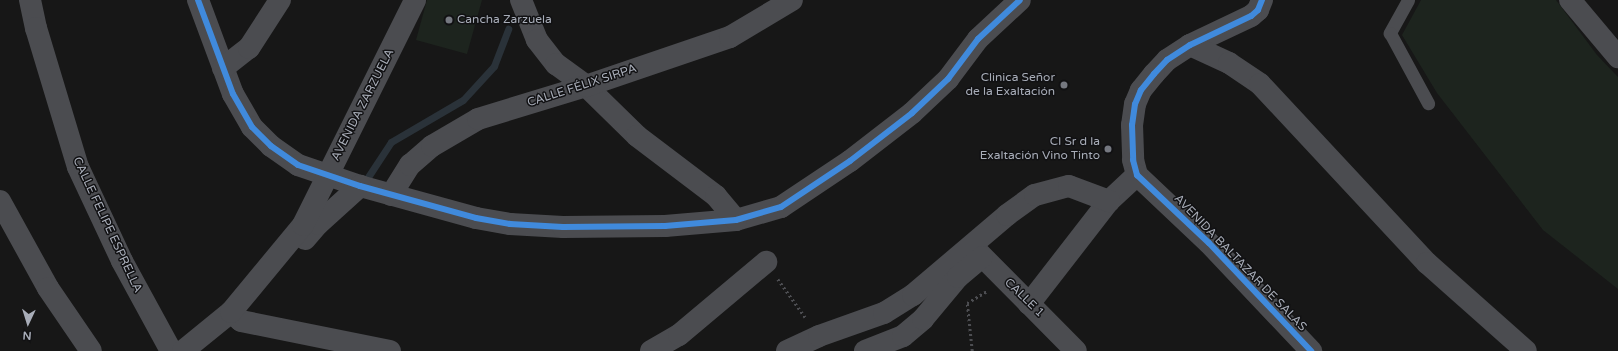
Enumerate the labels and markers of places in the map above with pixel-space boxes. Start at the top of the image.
place label: Cancha Zarzuela [457,13,552,27]
marker: Cancha Zarzuela [444,15,454,25]
place label: Clinica Señor de la Exaltación [965,71,1055,99]
marker: Clinica Señor de la Exaltación [1058,79,1070,91]
place label: CI Sr d la Exaltación Vino Tinto [980,135,1100,163]
marker: CI Sr d la Exaltación Vino Tinto [1103,144,1113,154]

